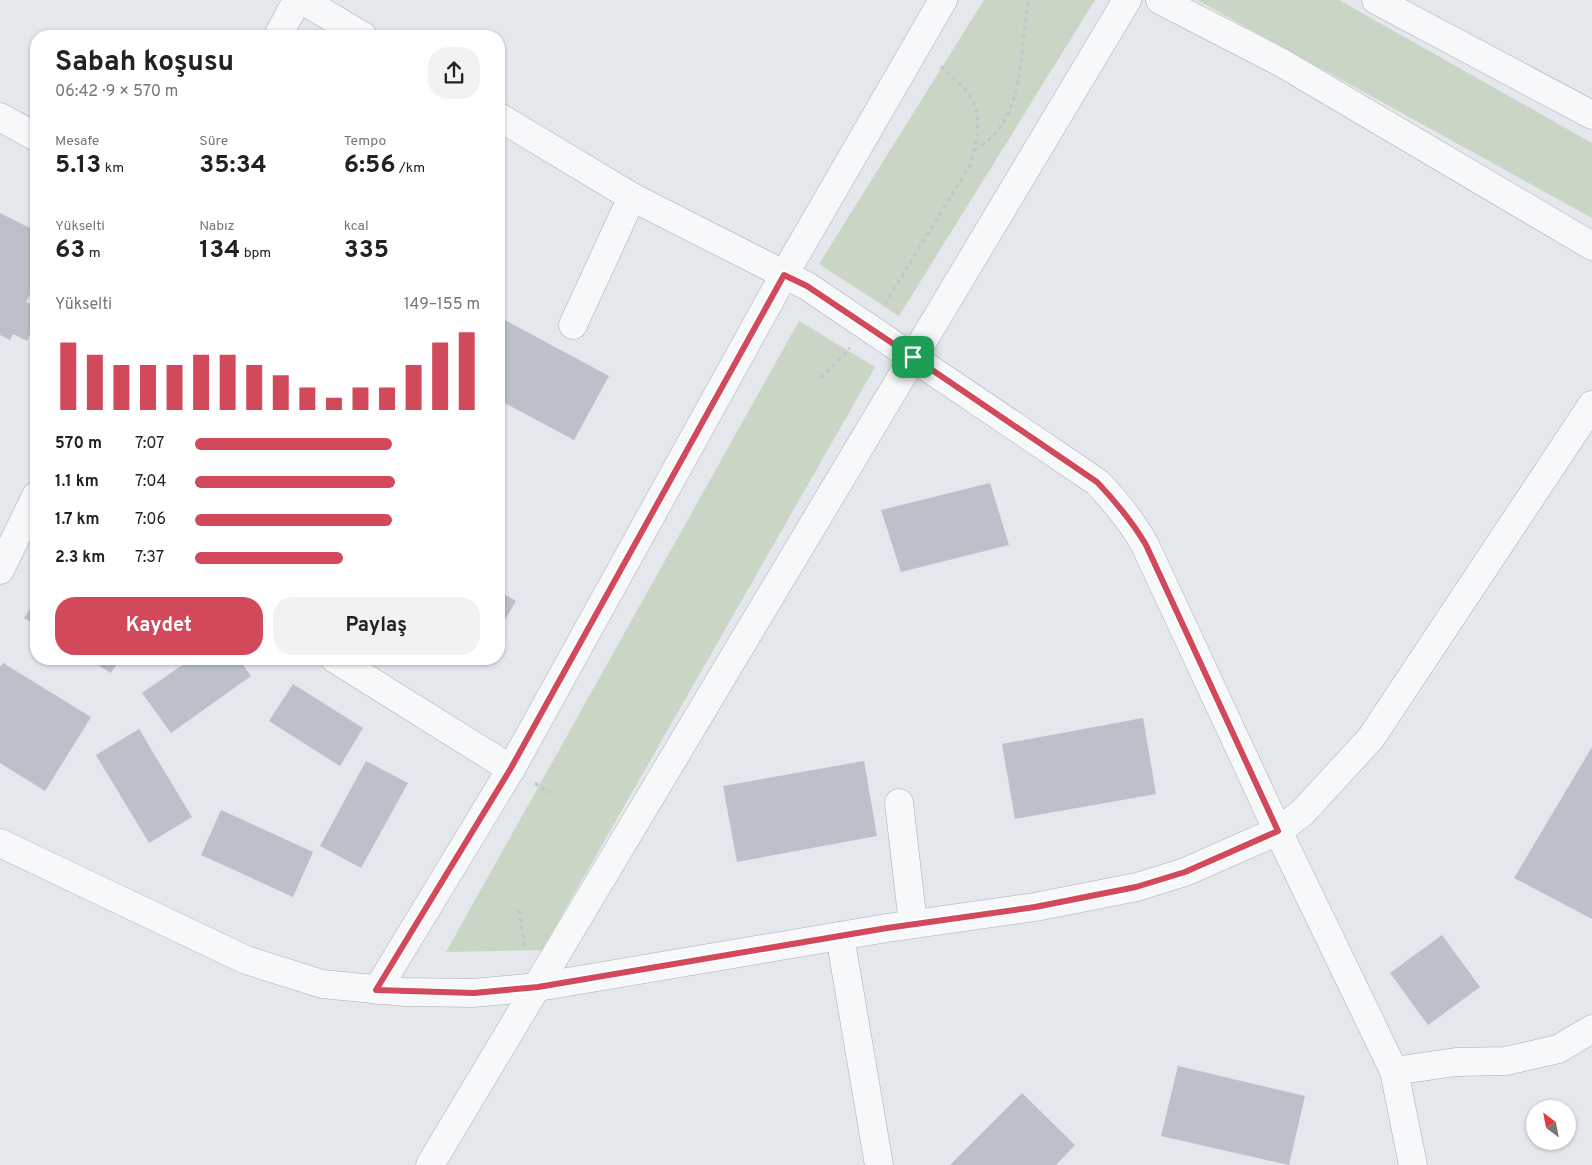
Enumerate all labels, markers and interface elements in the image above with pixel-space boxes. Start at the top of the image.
text: Sabah koşusu [55,45,234,81]
button: share [428,47,480,99]
text: 06:42 · 9 × 570 m [55,82,178,102]
text: Mesafe [55,133,99,150]
text: Süre [199,133,228,150]
text: Tempo [344,133,386,150]
text: 5.13 [55,150,101,182]
text: 35:34 [199,150,267,182]
text: 6:56 [344,150,396,182]
text: km [101,160,124,177]
text: /km [396,160,425,177]
text: Yükselti [55,218,105,235]
text: Nabız [199,218,235,235]
text: kcal [344,218,369,235]
text: 63 [55,235,85,267]
text: 134 [199,235,240,267]
text: 335 [344,235,389,267]
text: m [85,245,101,262]
text: bpm [240,245,271,262]
text: Yükselti [55,295,112,315]
text: 149–155 m [404,295,480,315]
pin [892,336,934,378]
icon: arrive [899,343,927,371]
text: 570 m [55,434,102,454]
text: 7:07 [135,434,164,454]
text: 1.1 km [55,472,99,492]
text: 7:04 [135,472,167,492]
text: 1.7 km [55,510,100,530]
text: 7:06 [135,510,166,530]
text: 2.3 km [55,548,105,568]
text: 7:37 [135,548,164,568]
button: Kaydet [55,597,263,655]
button: Paylaş [273,597,480,655]
north arrow [1526,1100,1576,1150]
map controls [1526,1100,1576,1150]

